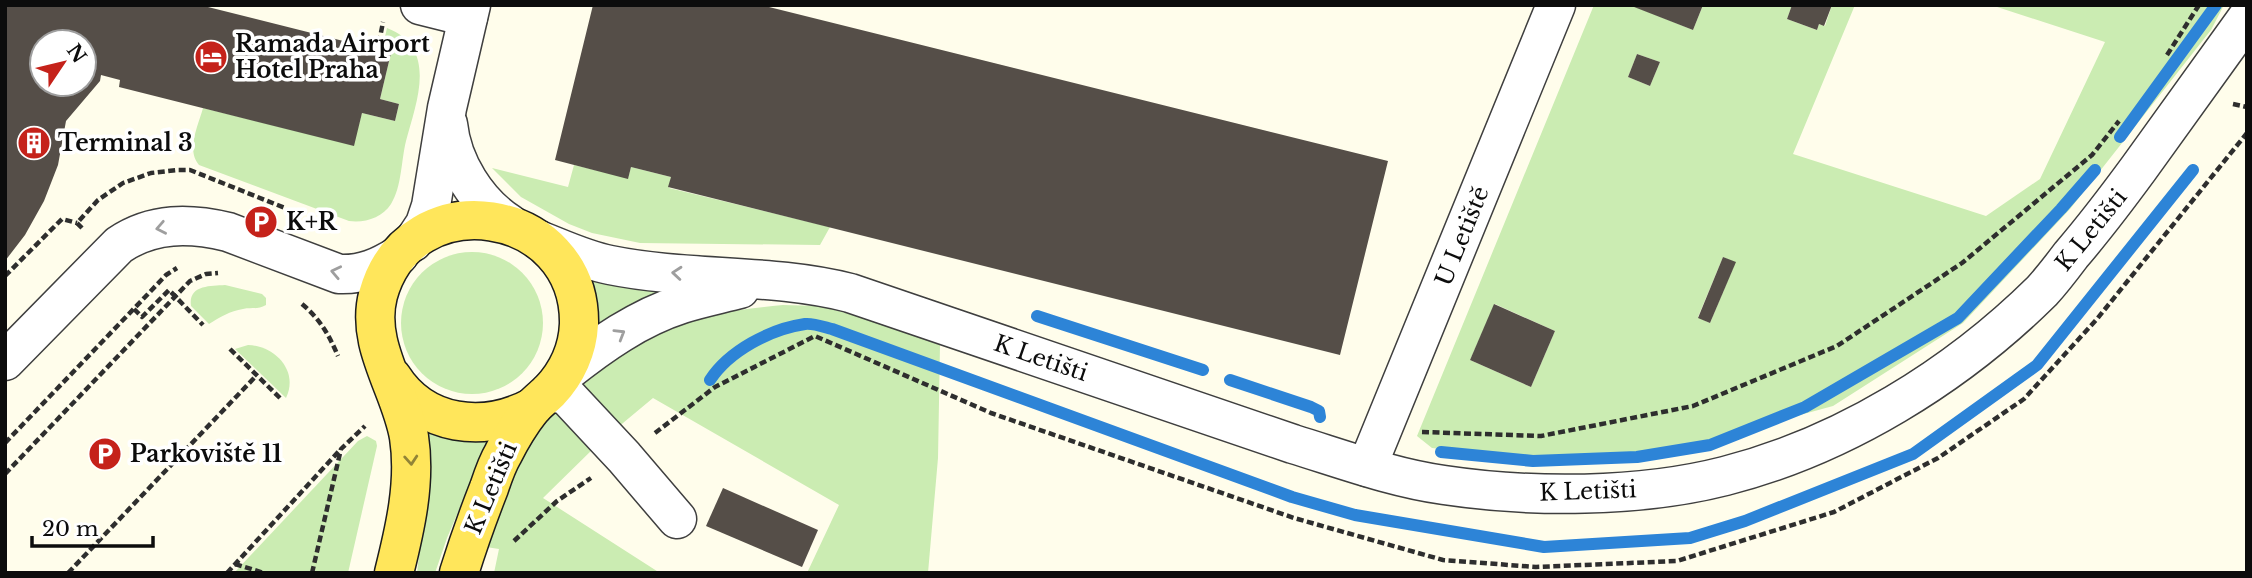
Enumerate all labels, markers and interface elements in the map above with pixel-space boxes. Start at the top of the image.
north arrow [28,28,98,98]
place label: Ramada Airport Hotel Praha [235,30,430,84]
hotel icon: Ramada Airport Hotel Praha [192,38,230,76]
text: N [62,40,91,68]
building icon: Terminal 3 [15,124,53,162]
place label: Terminal 3 [58,129,193,157]
street label: U Letiště [1429,182,1495,290]
street label: K Letišti [2049,183,2133,277]
parking icon: K+R [242,203,280,241]
place label: K+R [286,208,338,236]
one-way arrow [155,220,167,235]
one-way arrow [330,265,342,280]
one-way arrow [671,266,682,281]
one-way arrow [612,329,625,342]
street label: K Letišti [990,329,1092,387]
parking icon: Parkoviště 11 [86,435,124,473]
street label: K Letišti [459,438,523,538]
place label: Parkoviště 11 [130,440,282,468]
one-way arrow [403,455,418,466]
street label: K Letišti [1539,475,1637,507]
scale bar [32,504,152,548]
text: 20 m [42,516,99,542]

